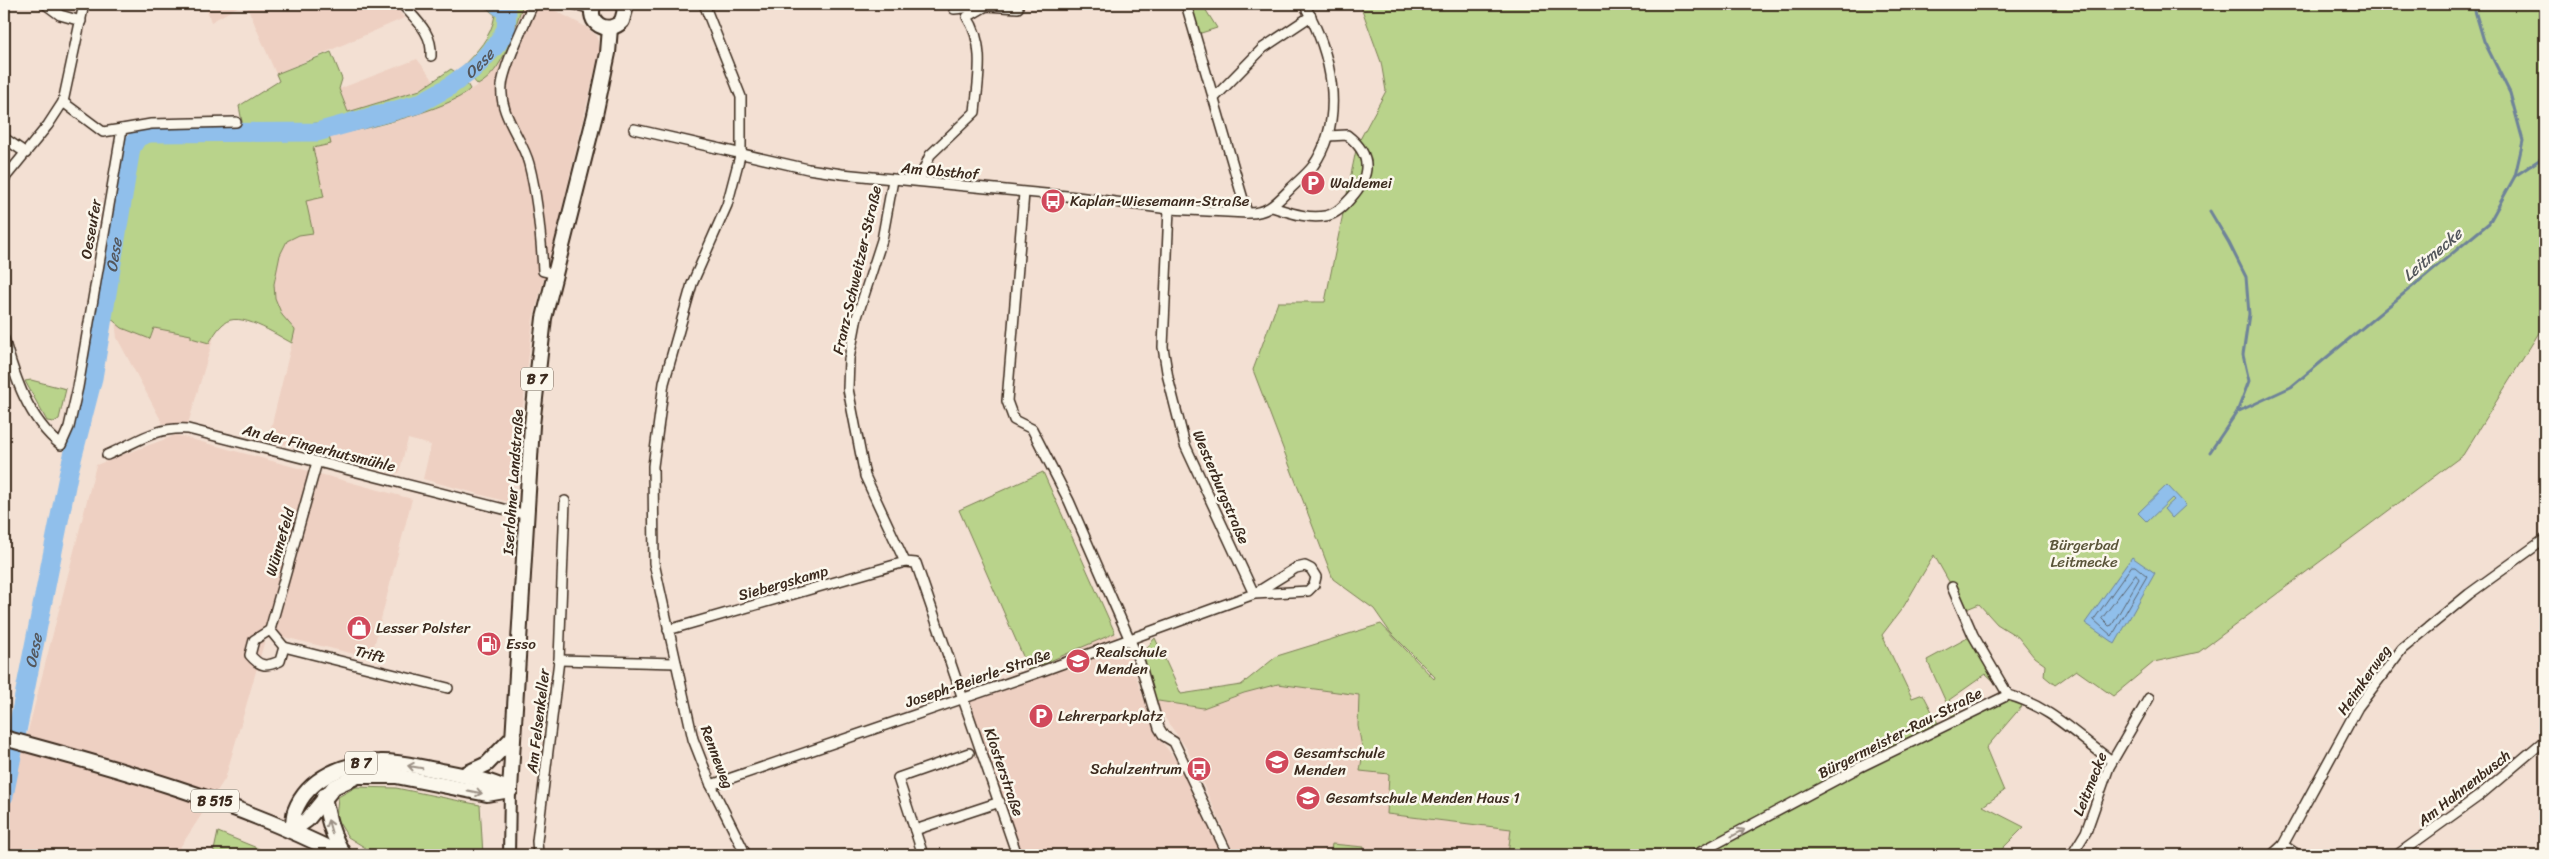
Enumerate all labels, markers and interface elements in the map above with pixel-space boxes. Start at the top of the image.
water label: Oese [458,40,503,86]
street label: Am Obsthof [899,155,981,187]
parking icon: Waldemei [1300,170,1326,196]
place label: Waldemei [1330,170,1393,196]
street label: Franz-Schweitzer-Straße [825,183,889,357]
bus stop icon: Kaplan-Wiesemann-Straße [1040,188,1066,214]
place label: Kaplan-Wiesemann-Straße [1070,188,1250,214]
street label: Oeseufer [73,196,109,261]
water label: Leitmecke [2396,219,2470,289]
water label: Oese [97,234,131,274]
road number: B 7 [521,368,553,390]
street label: Iserlohner Landstraße [495,408,531,557]
street label: An der Fingerhutsmühle [239,416,399,480]
street label: Westerburgstraße [1185,426,1257,548]
street label: Wünnefeld [258,504,302,579]
park label: Bürgerbad Leitmecke [2050,532,2119,575]
street label: Siebergskamp [735,558,831,608]
shop icon: Lesser Polster [346,615,372,641]
place label: Lesser Polster [376,615,471,641]
water label: Oese [16,630,51,671]
fuel station icon: Esso [476,631,502,657]
place label: Esso [506,631,536,657]
street label: Trift [352,638,388,670]
place label: Realschule Menden [1096,639,1167,682]
street label: Heimkerweg [2330,639,2398,721]
street label: Joseph-Beierle-Straße [901,641,1055,715]
school or university icon: Realschule Menden [1065,648,1091,674]
street label: Am Felsenkeller [519,666,557,776]
street label: Bürgermeister-Rau-Straße [1813,680,1987,786]
parking icon: Lehrerparkplatz [1028,703,1054,729]
place label: Lehrerparkplatz [1058,703,1164,729]
street label: Renneweg [693,722,741,793]
street label: Klosterstraße [977,724,1031,820]
place label: Gesamtschule Menden [1294,740,1386,783]
street label: Am Hahnenbusch [2411,743,2517,834]
street label: Leitmecke [2065,748,2115,820]
school or university icon: Gesamtschule Menden [1264,749,1290,775]
road number: B 7 [345,751,377,774]
place label: Schulzentrum [1090,756,1182,782]
bus stop icon: Schulzentrum [1186,756,1212,782]
one-way arrow [408,761,424,771]
school or university icon: Gesamtschule Menden Haus 1 [1295,785,1321,811]
place label: Gesamtschule Menden Haus 1 [1326,785,1520,811]
one-way arrow [467,787,483,797]
road number: B 515 [191,789,239,812]
one-way arrow [325,820,334,836]
one-way arrow [1730,828,1745,838]

